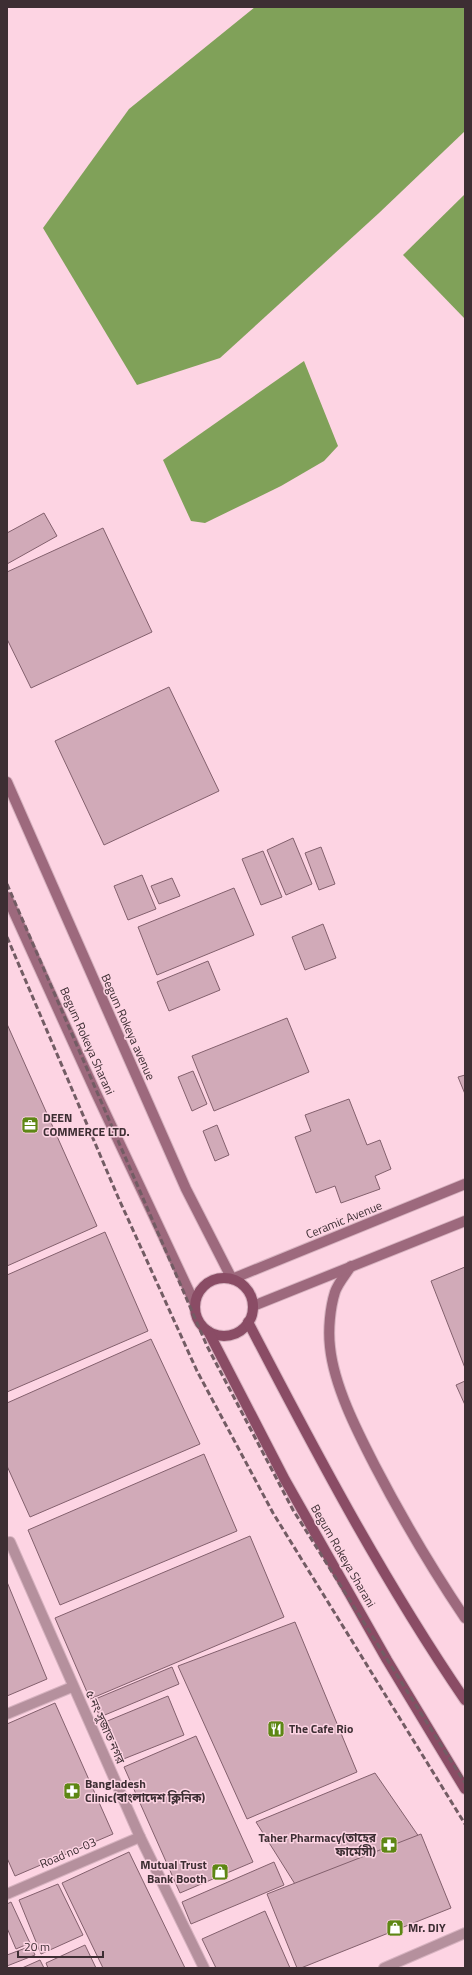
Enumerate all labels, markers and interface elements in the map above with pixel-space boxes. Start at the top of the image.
street label: Begum Rokeya avenue [96,971,160,1083]
street label: Begum Rokeya Sharani [55,984,120,1098]
place label: DEEN COMMERCE LTD. [43,1108,130,1141]
office icon: DEEN COMMERCE LTD. [20,1115,40,1135]
street label: Ceramic Avenue [303,1196,385,1243]
street label: Begum Rokeya Sharani [306,1501,381,1611]
street label: ৫ নং সুজাত নগর [81,1687,131,1768]
restaurant icon: The Cafe Rio [266,1719,286,1739]
place label: The Cafe Rio [289,1719,353,1738]
place label: Bangladesh Clinic(বাংলাদেশ ক্লিনিক) [85,1774,206,1807]
pharmacy icon: Bangladesh Clinic(বাংলাদেশ ক্লিনিক) [62,1781,82,1801]
place label: Taher Pharmacy(তাহের ফার্মেসী) [259,1828,377,1861]
street label: Road no-03 [36,1832,99,1873]
pharmacy icon: Taher Pharmacy(তাহের ফার্মেসী) [379,1835,399,1855]
place label: Mutual Trust Bank Booth [140,1855,208,1888]
shop icon: Mutual Trust Bank Booth [210,1862,230,1882]
shop icon: Mr. DIY [385,1918,405,1938]
place label: Mr. DIY [408,1918,446,1937]
scale bar [18,1933,103,1959]
text: 20 m [24,1937,50,1956]

